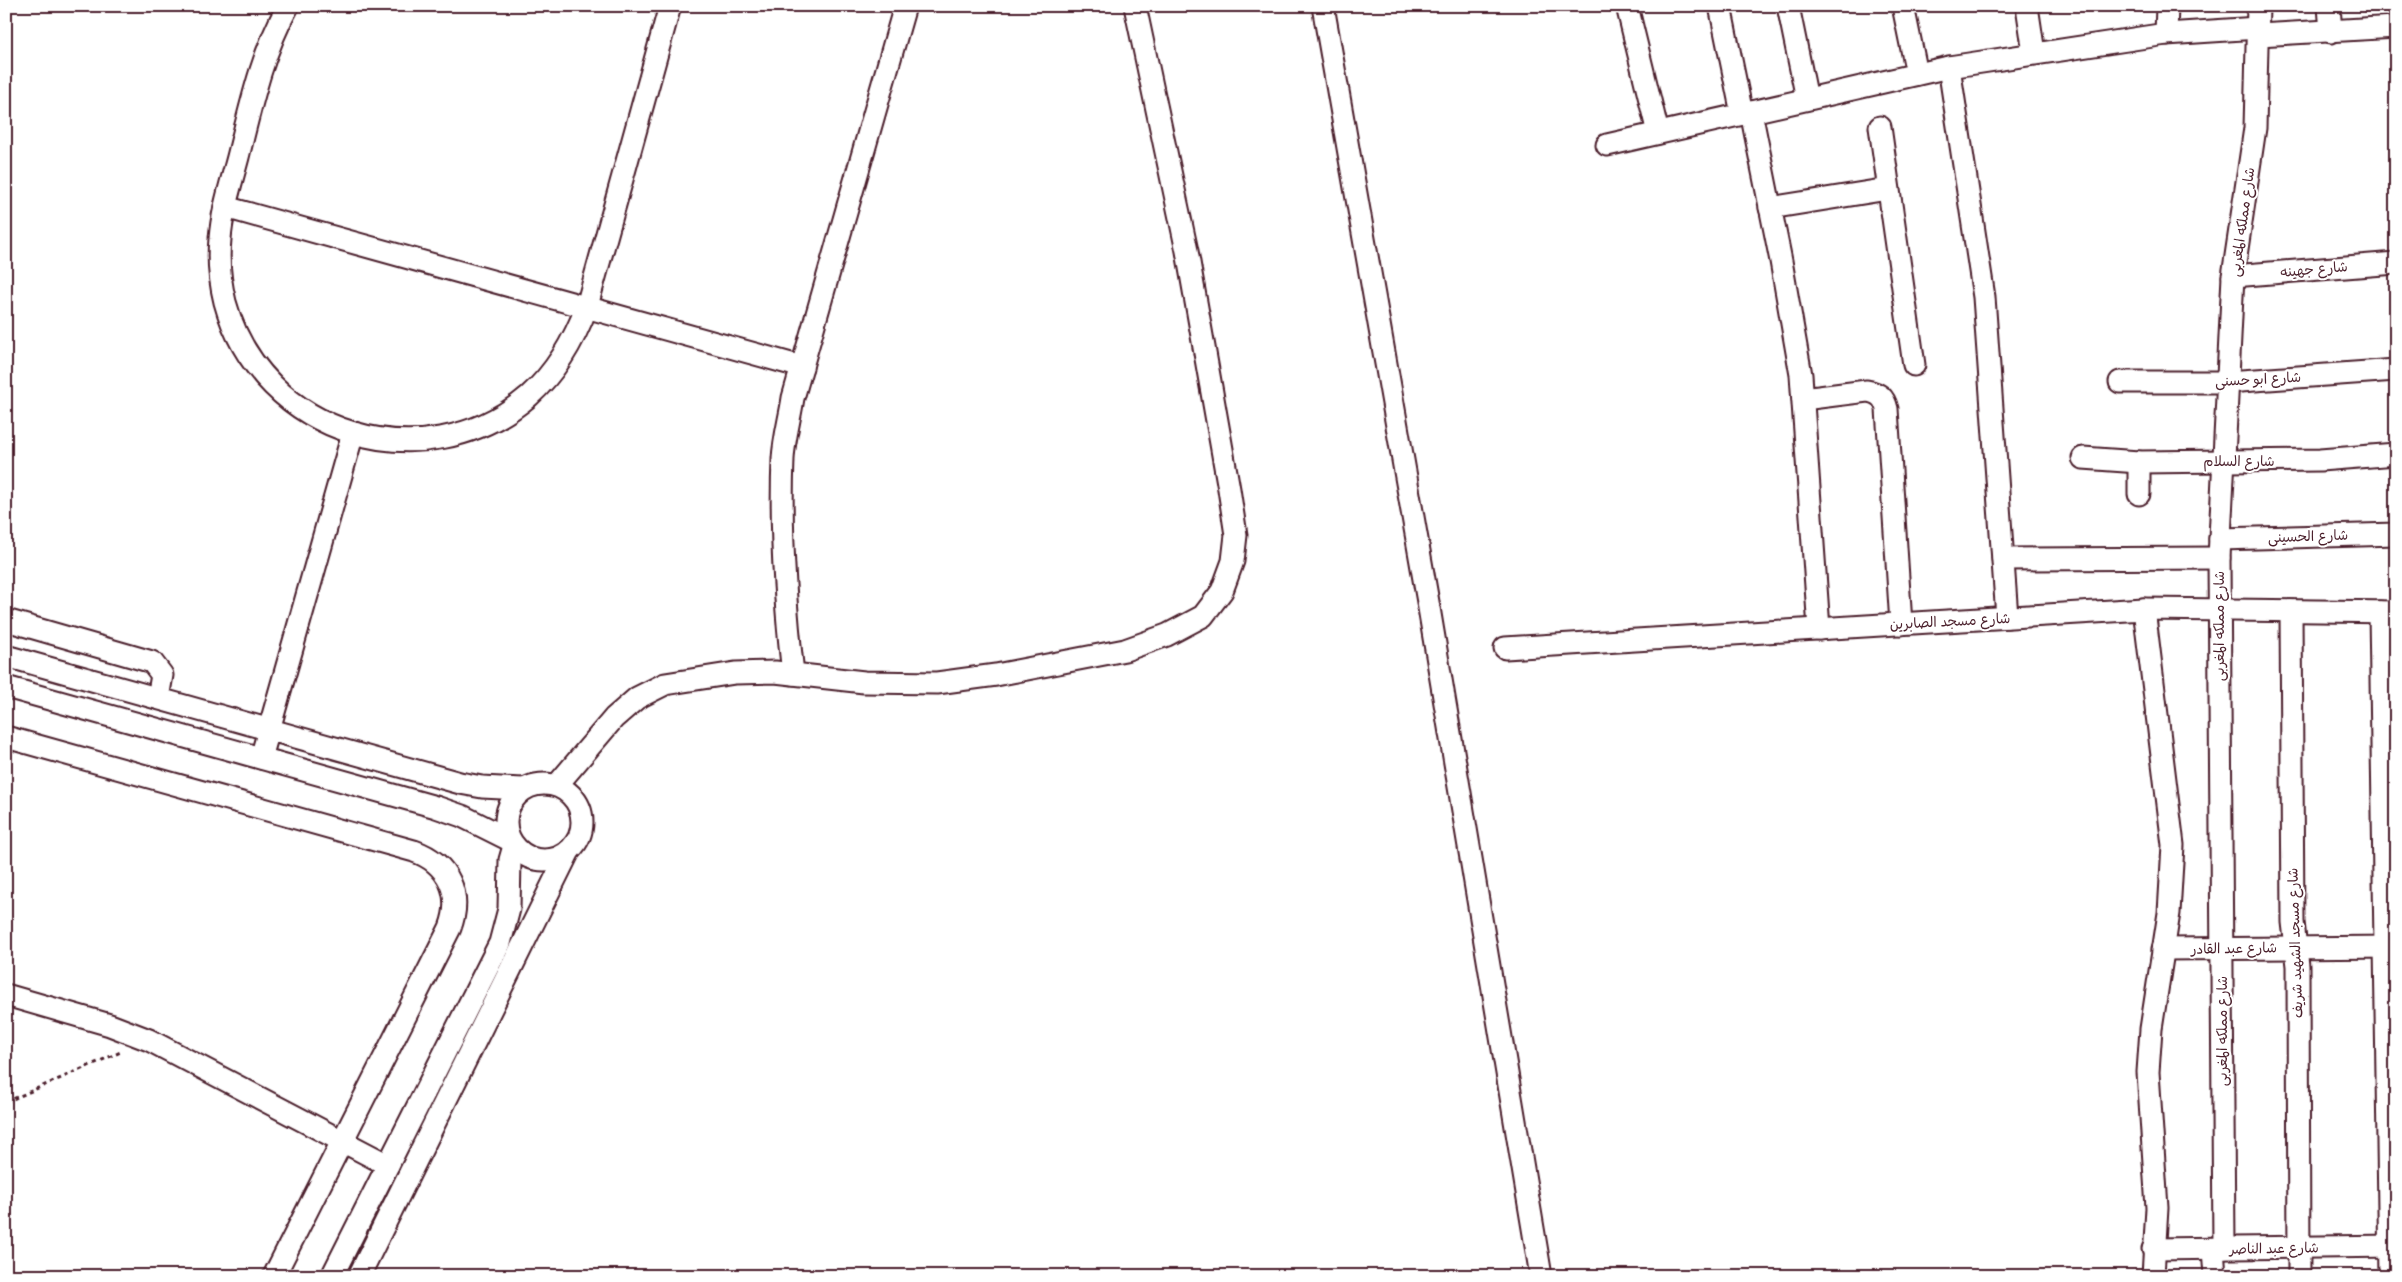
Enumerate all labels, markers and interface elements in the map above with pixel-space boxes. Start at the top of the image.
street label: شارع مملكه المغربى [2222,166,2263,278]
street label: شارع جهينه [2279,254,2349,285]
street label: شارع ابو حسنى [2214,365,2302,394]
street label: شارع السلام [2203,449,2275,474]
street label: شارع الحسينى [2268,523,2349,550]
street label: شارع مملكه المغربى [2207,571,2232,681]
street label: شارع مسجد الصابرين [1889,606,2011,637]
street label: شارع مسجد الشهيد شريف [2280,867,2311,1019]
street label: شارع عبد القادر [2190,935,2277,962]
street label: شارع مملكه المغربى [2210,976,2235,1086]
street label: شارع عبد الناصر [2228,1235,2319,1262]

